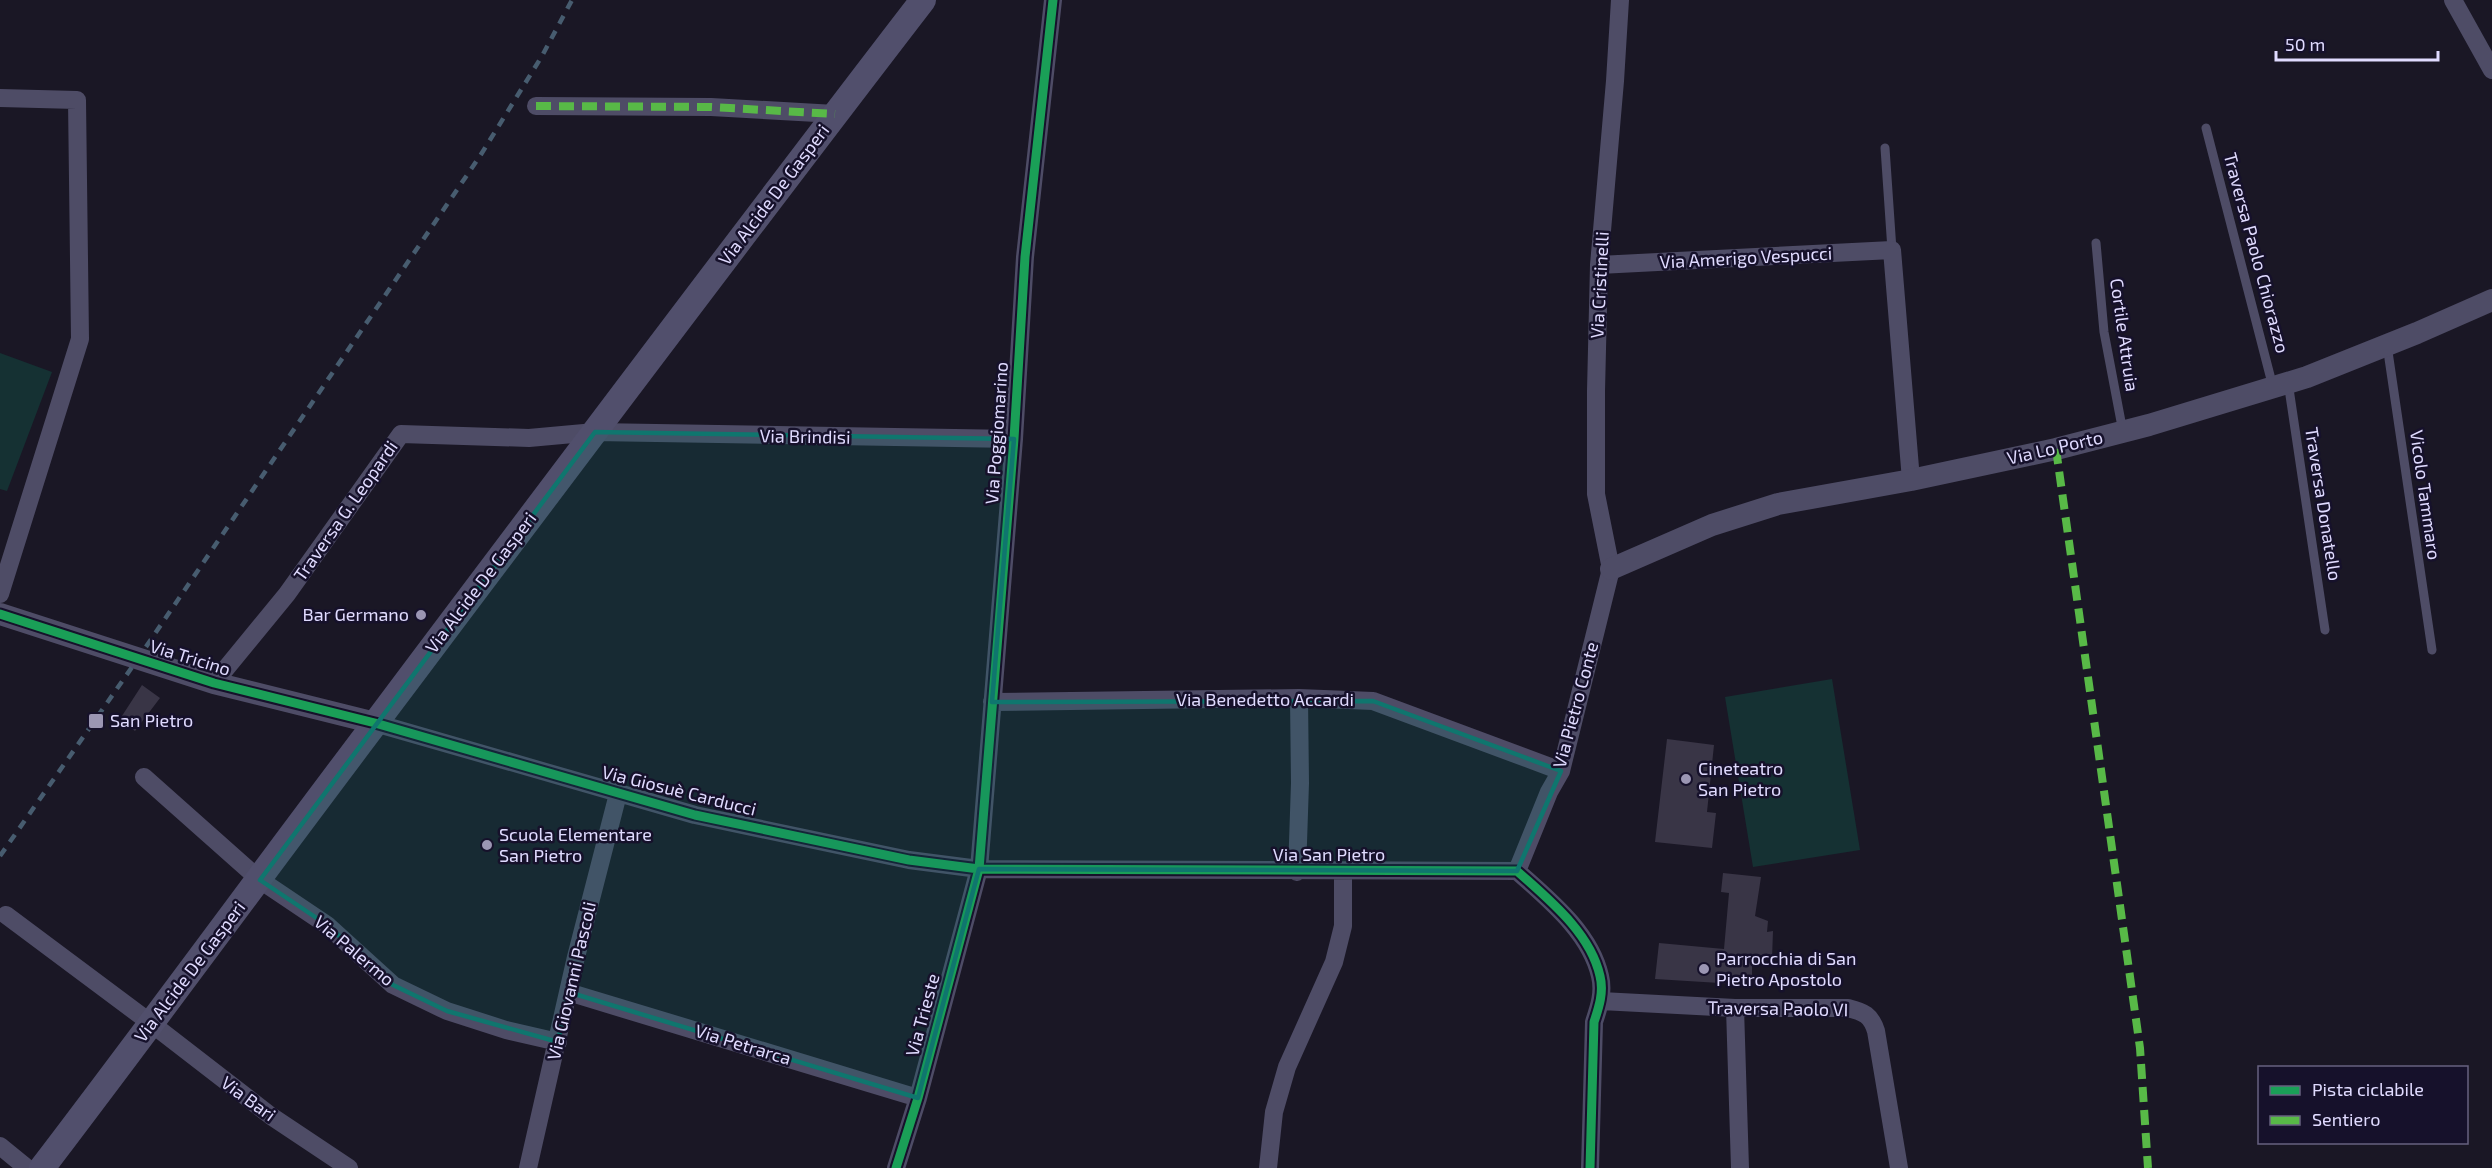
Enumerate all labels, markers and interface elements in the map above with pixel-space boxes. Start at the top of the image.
scale bar [2276,24,2438,62]
text: 50 m [2285,33,2325,55]
street label: Via Alcide De Gasperi [713,120,833,269]
street label: Traversa Paolo Chiorazzo [2220,150,2294,355]
street label: Via Cristinelli [1585,231,1613,339]
street label: Via Amerigo Vespucci [1659,241,1833,273]
street label: Cortile Attruia [2106,277,2144,393]
street label: Via Poggiomarino [980,361,1012,505]
street label: Via Brindisi [759,424,851,448]
street label: Via Lo Porto [2005,425,2105,469]
street label: Traversa Donatello [2301,425,2347,582]
street label: Vicolo Tammaro [2406,429,2446,561]
street label: Traversa G. Leopardi [289,436,402,585]
street label: Via Alcide De Gasperi [420,508,540,657]
place label: Bar Germano [303,603,409,625]
marker: Bar Germano [414,608,428,622]
street label: Via Tricino [147,634,233,680]
street label: Via Pietro Conte [1548,639,1602,770]
street label: Via Benedetto Accardi [1176,688,1354,710]
place label: San Pietro [110,709,193,731]
marker: San Pietro [87,712,105,730]
place label: Cineteatro San Pietro [1698,757,1783,800]
street label: Via Giosuè Carducci [600,760,759,820]
marker: Cineteatro San Pietro [1679,772,1693,786]
place label: Scuola Elementare San Pietro [499,823,652,866]
marker: Scuola Elementare San Pietro [480,838,494,852]
street label: Via San Pietro [1273,843,1385,865]
street label: Via Alcide De Gasperi [129,897,249,1046]
street label: Via Giovanni Pascoli [542,899,600,1062]
street label: Via Palermo [310,910,399,990]
place label: Parrocchia di San Pietro Apostolo [1716,947,1856,990]
marker: Parrocchia di San Pietro Apostolo [1697,962,1711,976]
street label: Via Trieste [900,971,944,1059]
street label: Traversa Paolo VI [1707,996,1849,1020]
street label: Via Petrarca [693,1019,794,1069]
legend [2258,1066,2468,1144]
street label: Via Bari [217,1071,280,1125]
text: Pista ciclabile [2312,1078,2424,1100]
text: Sentiero [2312,1108,2380,1130]

